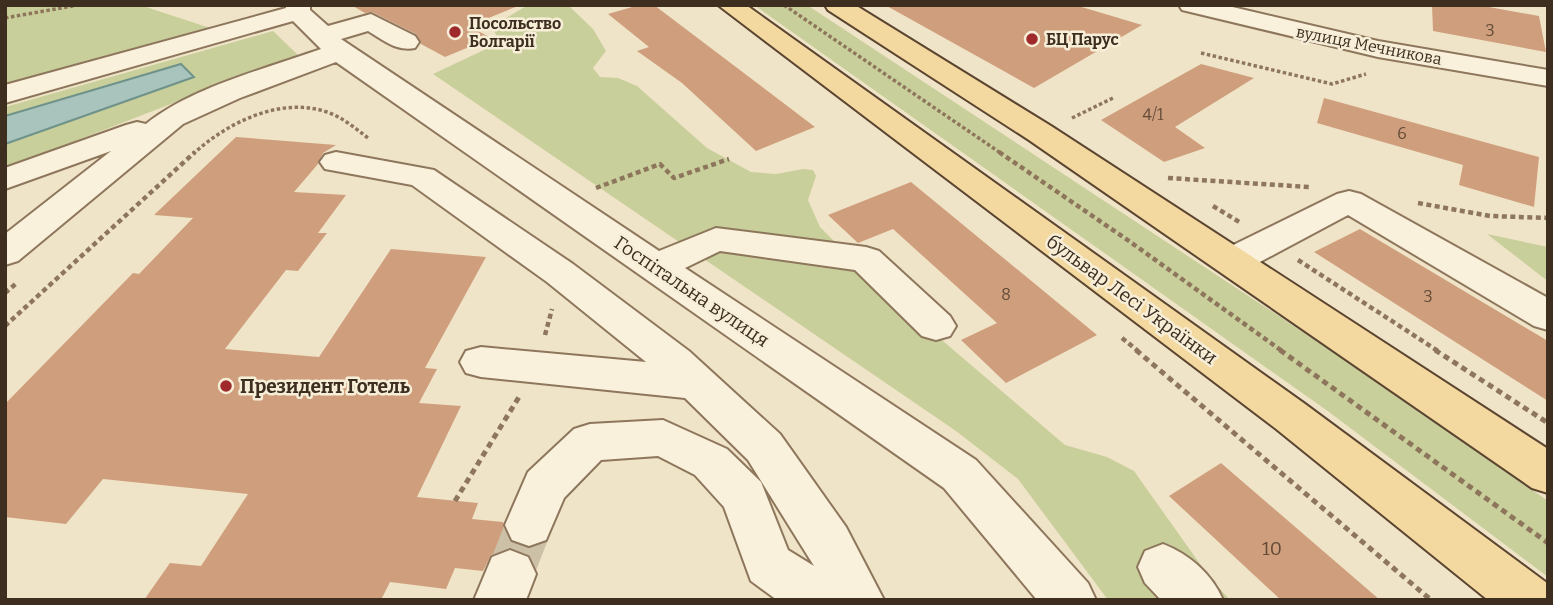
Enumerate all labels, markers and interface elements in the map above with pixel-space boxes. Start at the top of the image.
place label: Посольство Болгарії [469,14,561,51]
house number: 3 [1485,21,1495,40]
street label: вулиця Мечникова [1294,22,1444,69]
marker: Посольство Болгарії [447,24,463,40]
place label: БЦ Парус [1046,30,1119,49]
marker: БЦ Парус [1024,31,1040,47]
house number: 4/1 [1143,105,1164,124]
house number: 6 [1397,124,1407,143]
street label: бульвар Лесі Українки [1042,230,1222,369]
street label: Госпітальна вулиця [610,231,773,352]
house number: 8 [1001,285,1011,304]
house number: 3 [1423,287,1433,306]
place label: Президент Готель [240,375,410,398]
marker: Президент Готель [218,378,234,394]
house number: 10 [1262,537,1282,560]

